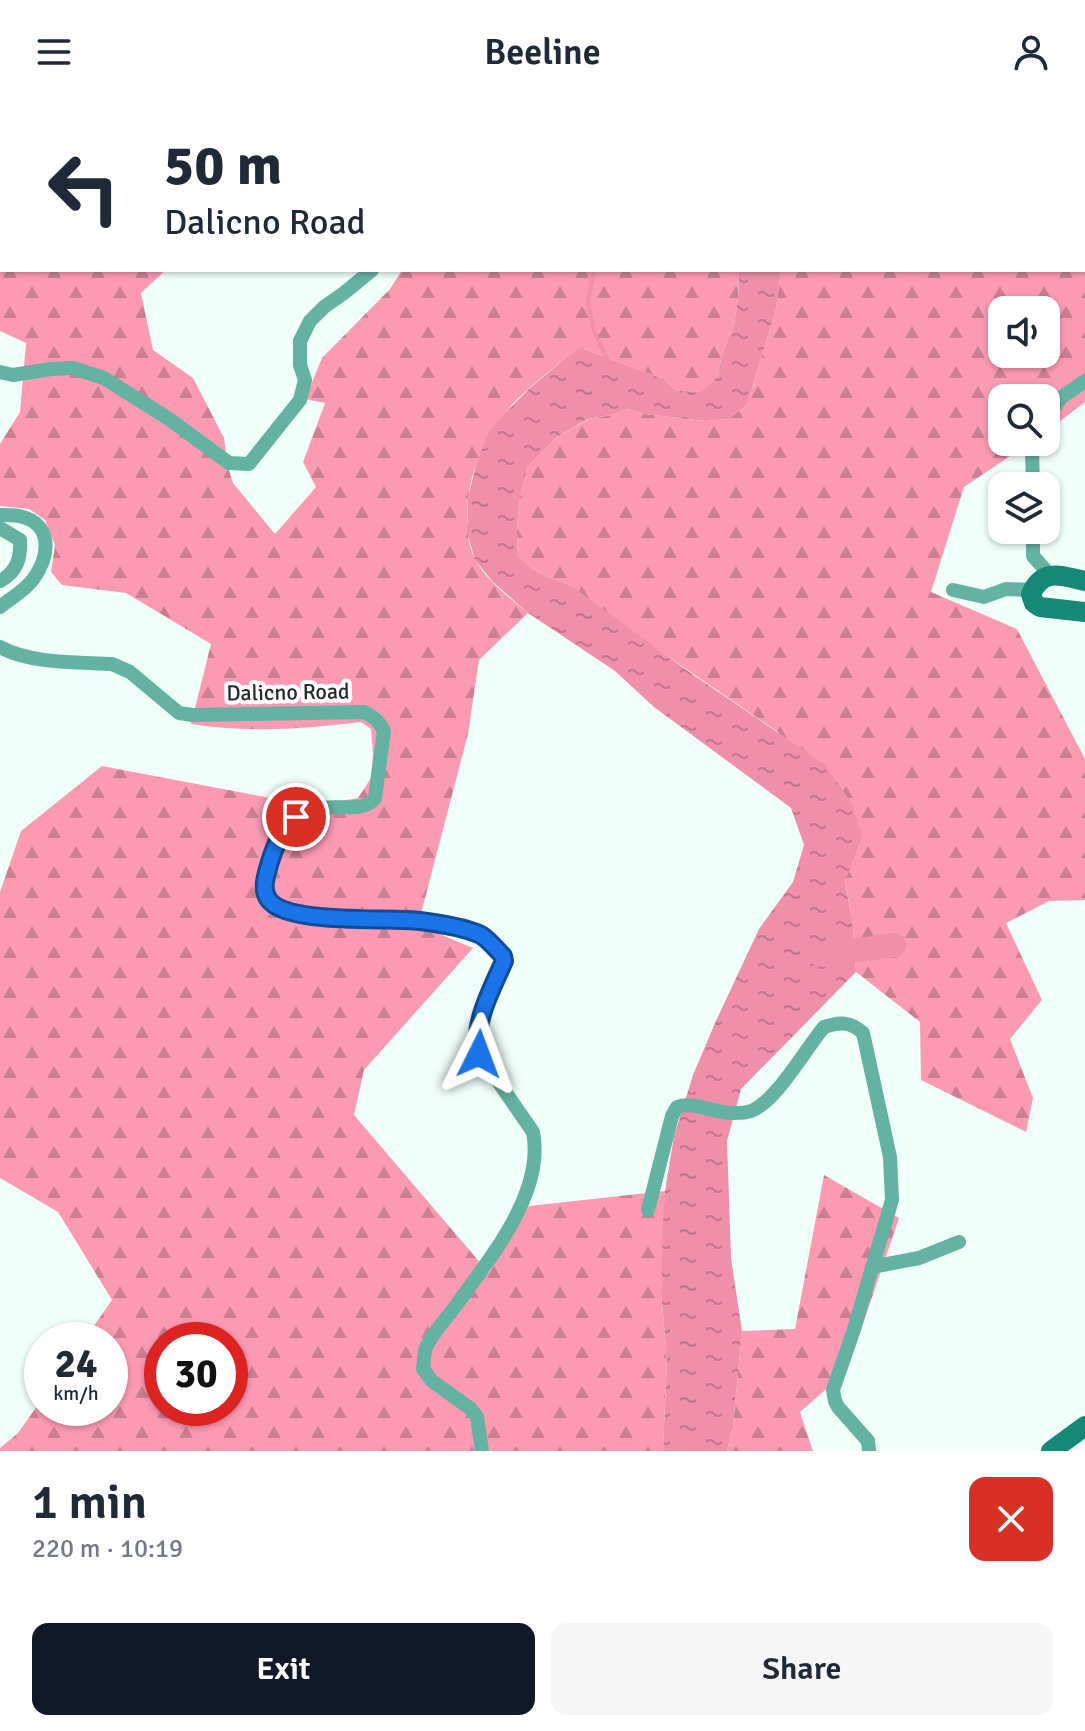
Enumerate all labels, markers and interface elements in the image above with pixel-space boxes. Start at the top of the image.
icon: menu [32,30,76,74]
text: Beeline [484,30,601,75]
icon: person [1009,30,1053,74]
text: 50 m [164,131,282,200]
icon: left [32,136,136,240]
text: Dalicno Road [164,200,366,245]
map controls [988,296,1060,544]
button: sound [988,296,1060,368]
button: search [988,384,1060,456]
button: layers [988,472,1060,544]
street label: Dalicno Road [226,677,350,707]
pin [262,783,330,851]
icon: arrive [274,795,318,839]
position arrow [437,1012,521,1096]
speed limit sign: 30 [144,1322,248,1426]
text: 24 [54,1339,98,1389]
text: km/h [53,1381,99,1406]
text: 1 min [32,1473,147,1532]
button: close [969,1477,1053,1561]
text: 220 m · 10:19 [32,1533,183,1565]
button: Exit [32,1623,535,1715]
button: Share [551,1623,1053,1715]

